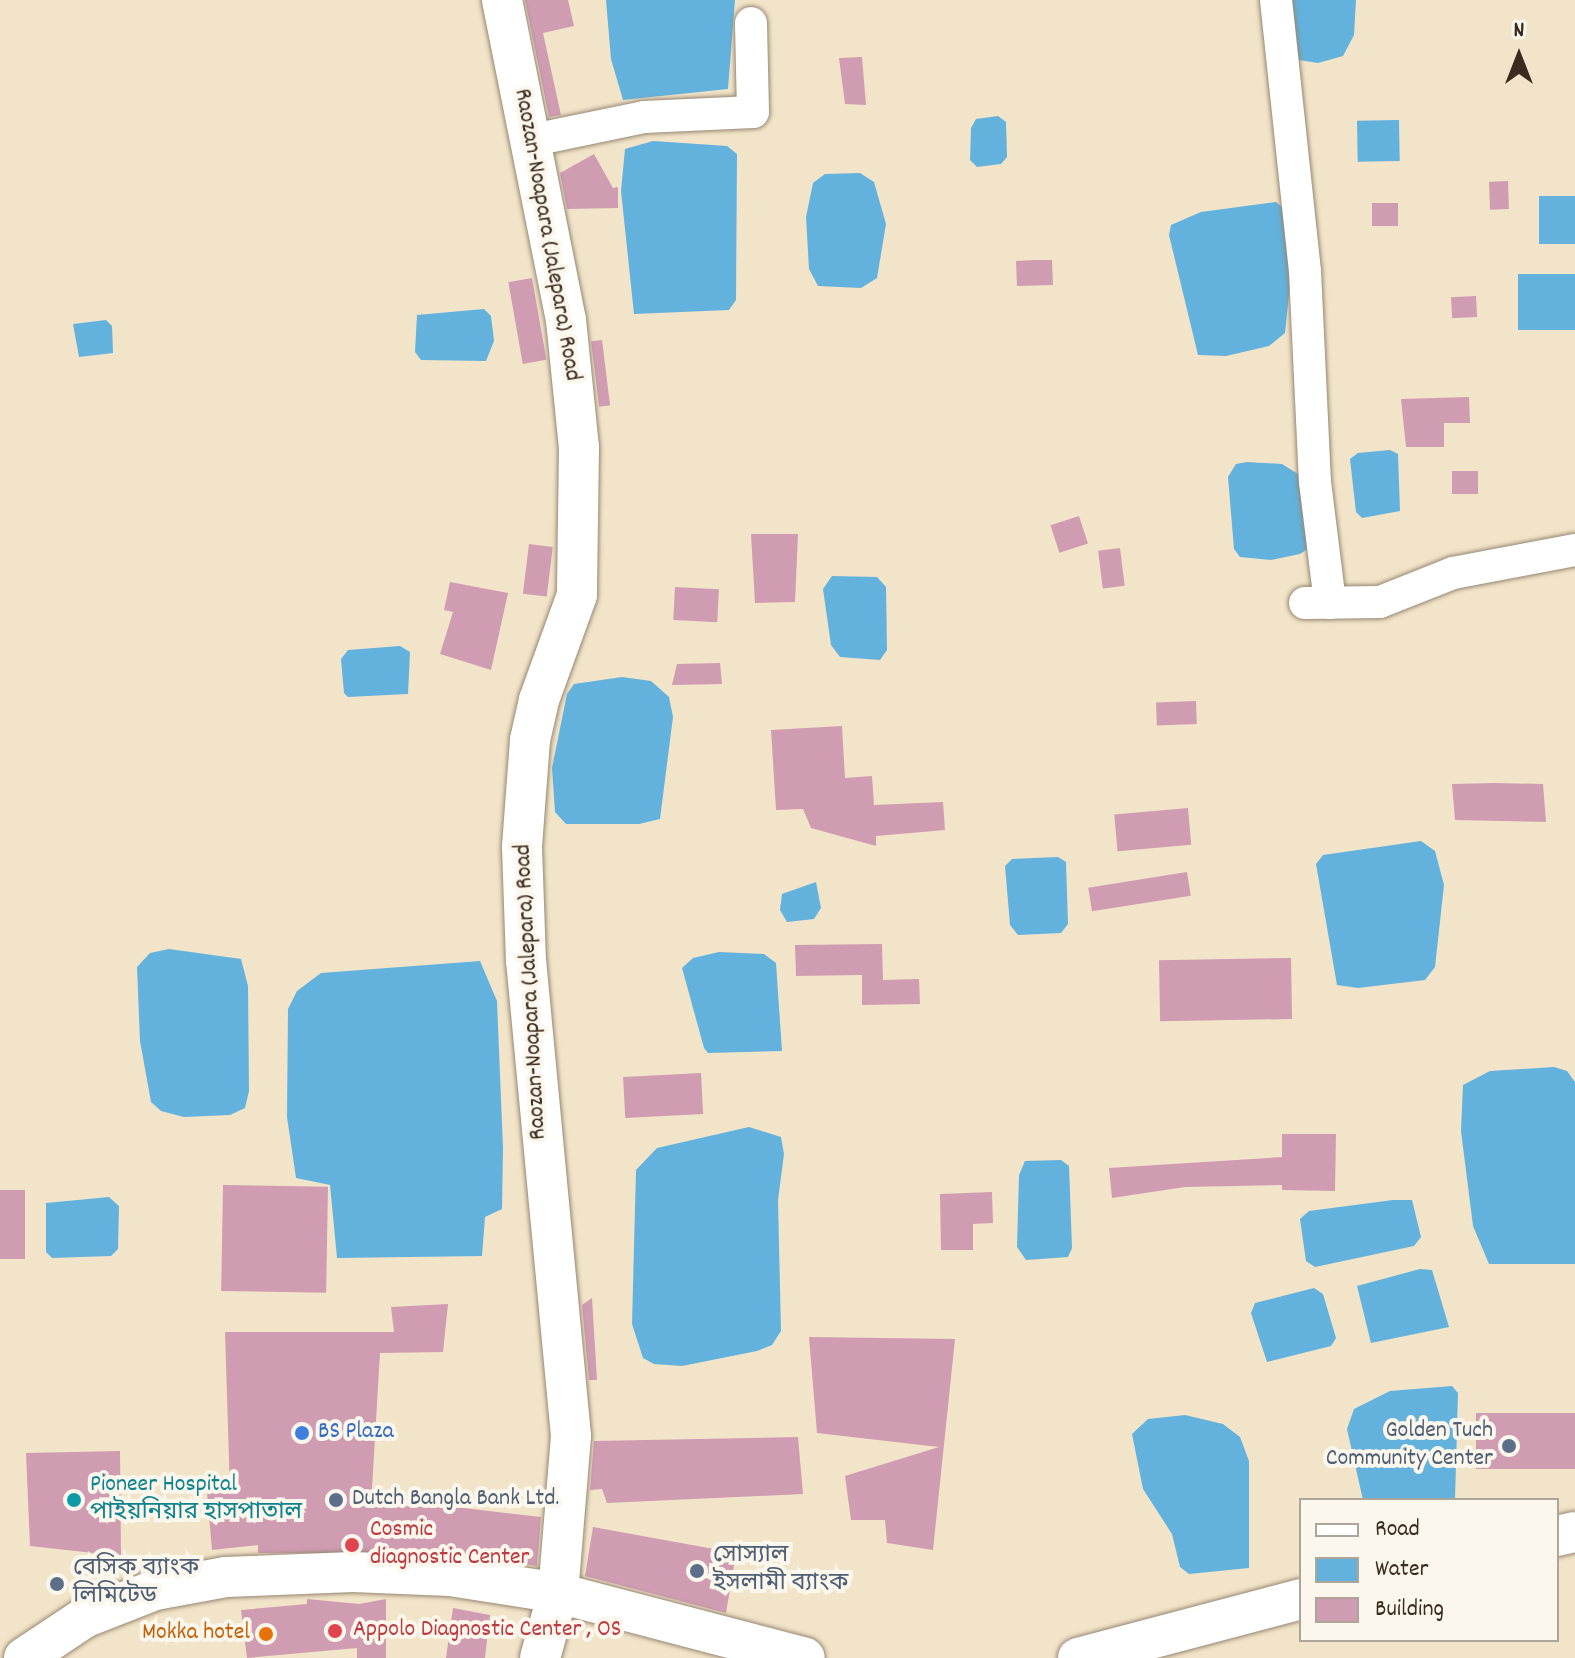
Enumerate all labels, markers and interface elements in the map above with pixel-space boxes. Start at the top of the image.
north arrow [1479,16,1559,96]
text: N [1514,16,1524,47]
street label: Raozan-Noapara (Jalepara) Road [506,87,586,383]
street label: Raozan-Noapara (Jalepara) Road [510,843,554,1141]
place label: Golden Tuch Community Center [1326,1418,1493,1474]
place label: BS Plaza [318,1419,394,1447]
marker: BS Plaza [293,1424,311,1442]
marker: Golden Tuch Community Center [1500,1437,1518,1455]
place label: Pioneer Hospital পাইয়নিয়ার হাসপাতাল [90,1472,302,1528]
place label: Dutch Bangla Bank Ltd. [352,1486,559,1514]
marker: Pioneer Hospital পাইয়নিয়ার হাসপাতাল [65,1491,83,1509]
marker: Dutch Bangla Bank Ltd. [327,1491,345,1509]
legend [1299,1498,1559,1642]
text: Road [1375,1513,1420,1547]
place label: Cosmic diagnostic Center [370,1517,530,1573]
marker: Cosmic diagnostic Center [341,1534,363,1556]
place label: সোস্যাল ইসলামী ব্যাংক [713,1543,848,1599]
text: Water [1375,1553,1428,1587]
place label: বেসিক ব্যাংক লিমিটেড [73,1556,199,1612]
marker: সোস্যাল ইসলামী ব্যাংক [688,1562,706,1580]
marker: বেসিক ব্যাংক লিমিটেড [48,1575,66,1593]
text: Building [1375,1593,1444,1627]
place label: Appolo Diagnostic Center , OS [353,1617,621,1645]
place label: Mokka hotel [142,1620,250,1648]
marker: Appolo Diagnostic Center , OS [324,1620,346,1642]
marker: Mokka hotel [257,1625,275,1643]

